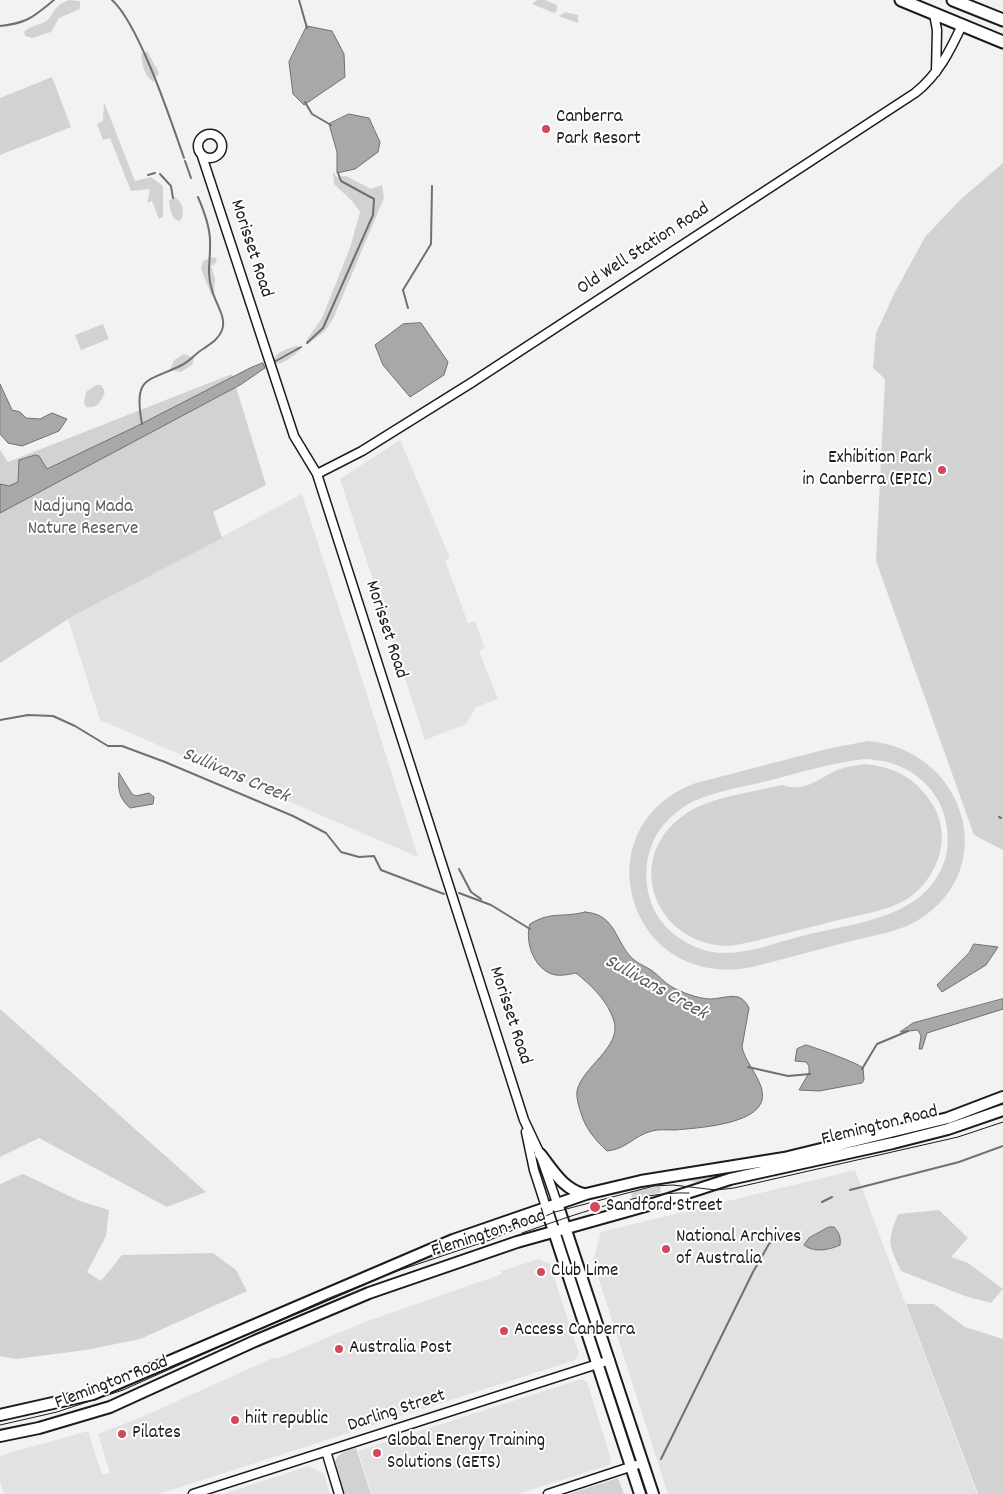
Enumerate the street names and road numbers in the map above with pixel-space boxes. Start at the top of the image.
street label: Morisset Road [223,197,277,301]
street label: Old Well Station Road [574,199,714,301]
street label: Morisset Road [358,578,412,682]
street label: Morisset Road [482,964,536,1068]
street label: Flemington Road [819,1102,941,1152]
street label: Flemington Road [429,1206,549,1264]
street label: Flemington Road [52,1352,172,1416]
street label: Darling Street [345,1385,449,1439]

